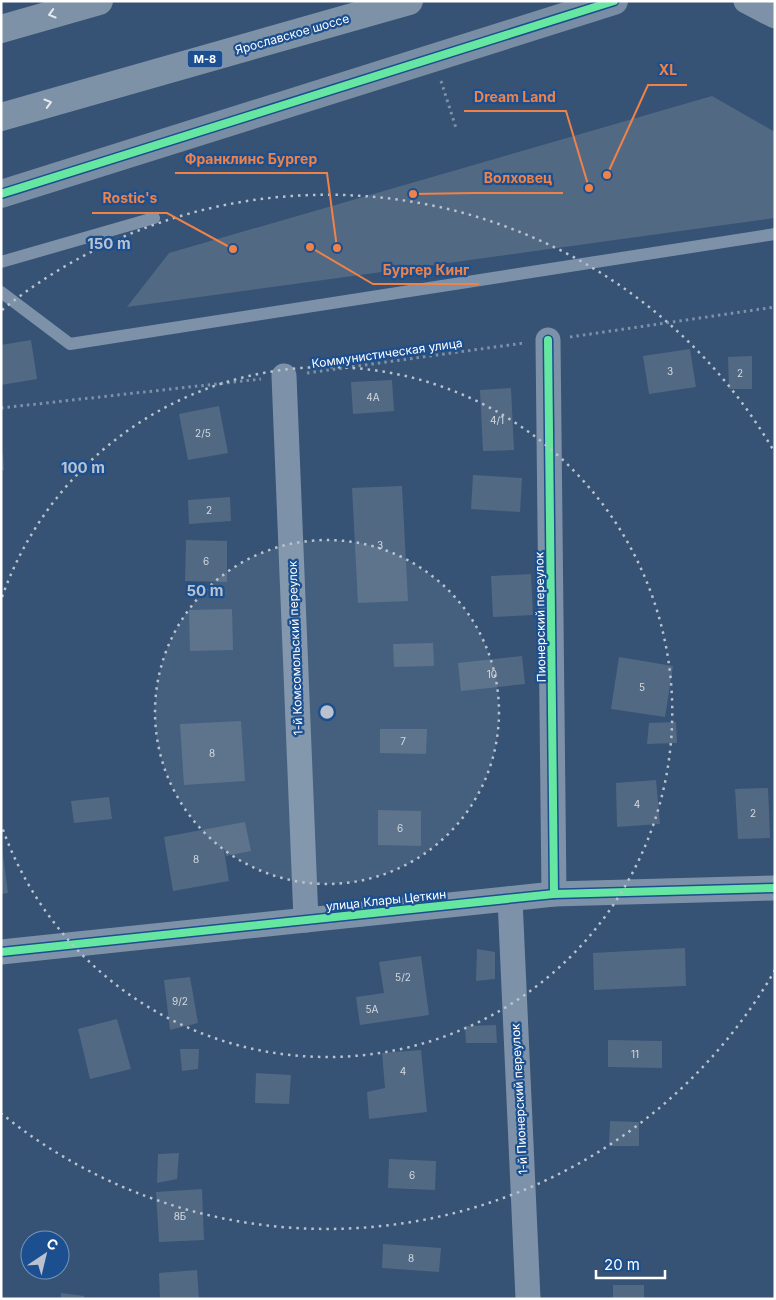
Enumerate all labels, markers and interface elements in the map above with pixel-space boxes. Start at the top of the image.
one-way arrow [48,9,57,19]
street label: Ярославское шоссе [233,11,351,57]
road number: М-8 [188,51,222,68]
callout: XL [648,56,687,85]
text: XL [659,61,677,78]
callout: Dream Land [464,82,566,111]
text: Dream Land [474,88,556,105]
one-way arrow [44,99,52,109]
callout: Франклинс Бургер [175,144,327,173]
text: Франклинс Бургер [185,150,317,167]
callout: Волховец [474,164,563,193]
text: Волховец [484,169,552,186]
callout: Rostic's [92,184,167,213]
text: Rostic's [103,189,158,206]
text: 150 m [87,234,131,253]
callout: Бургер Кинг [373,255,479,284]
text: Бургер Кинг [383,261,470,278]
street label: Коммунистическая улица [311,335,463,371]
house number: 3 [667,365,673,377]
house number: 2 [737,367,743,379]
house number: 4А [366,391,380,403]
house number: 4/1 [490,414,504,426]
house number: 2/5 [195,427,211,439]
text: 100 m [61,458,105,477]
house number: 2 [206,504,212,516]
house number: 3 [377,539,383,551]
street label: Пионерский переулок [531,551,549,682]
house number: 6 [203,555,209,567]
street label: 1-й Комсомольский переулок [284,560,306,736]
text: 50 m [187,581,223,600]
house number: 10 [487,668,497,680]
house number: 5 [639,681,645,693]
centre of rings [318,703,336,721]
house number: 7 [400,735,406,747]
house number: 8 [209,747,215,759]
house number: 4 [634,798,640,810]
house number: 2 [750,807,756,819]
house number: 6 [397,822,403,834]
house number: 8 [193,853,199,865]
street label: улица Клары Цеткин [325,886,447,914]
house number: 5/2 [395,971,411,983]
house number: 9/2 [172,995,188,1007]
house number: 5А [366,1003,379,1015]
street label: 1-й Пионерский переулок [508,1023,530,1175]
house number: 11 [631,1048,639,1060]
house number: 4 [400,1065,406,1077]
house number: 6 [409,1169,415,1181]
house number: 8Б [174,1210,186,1222]
north arrow [20,1230,70,1280]
text: С [44,1234,62,1254]
scale bar [596,1248,665,1280]
house number: 8 [408,1252,414,1264]
text: 20 m [604,1255,640,1274]

